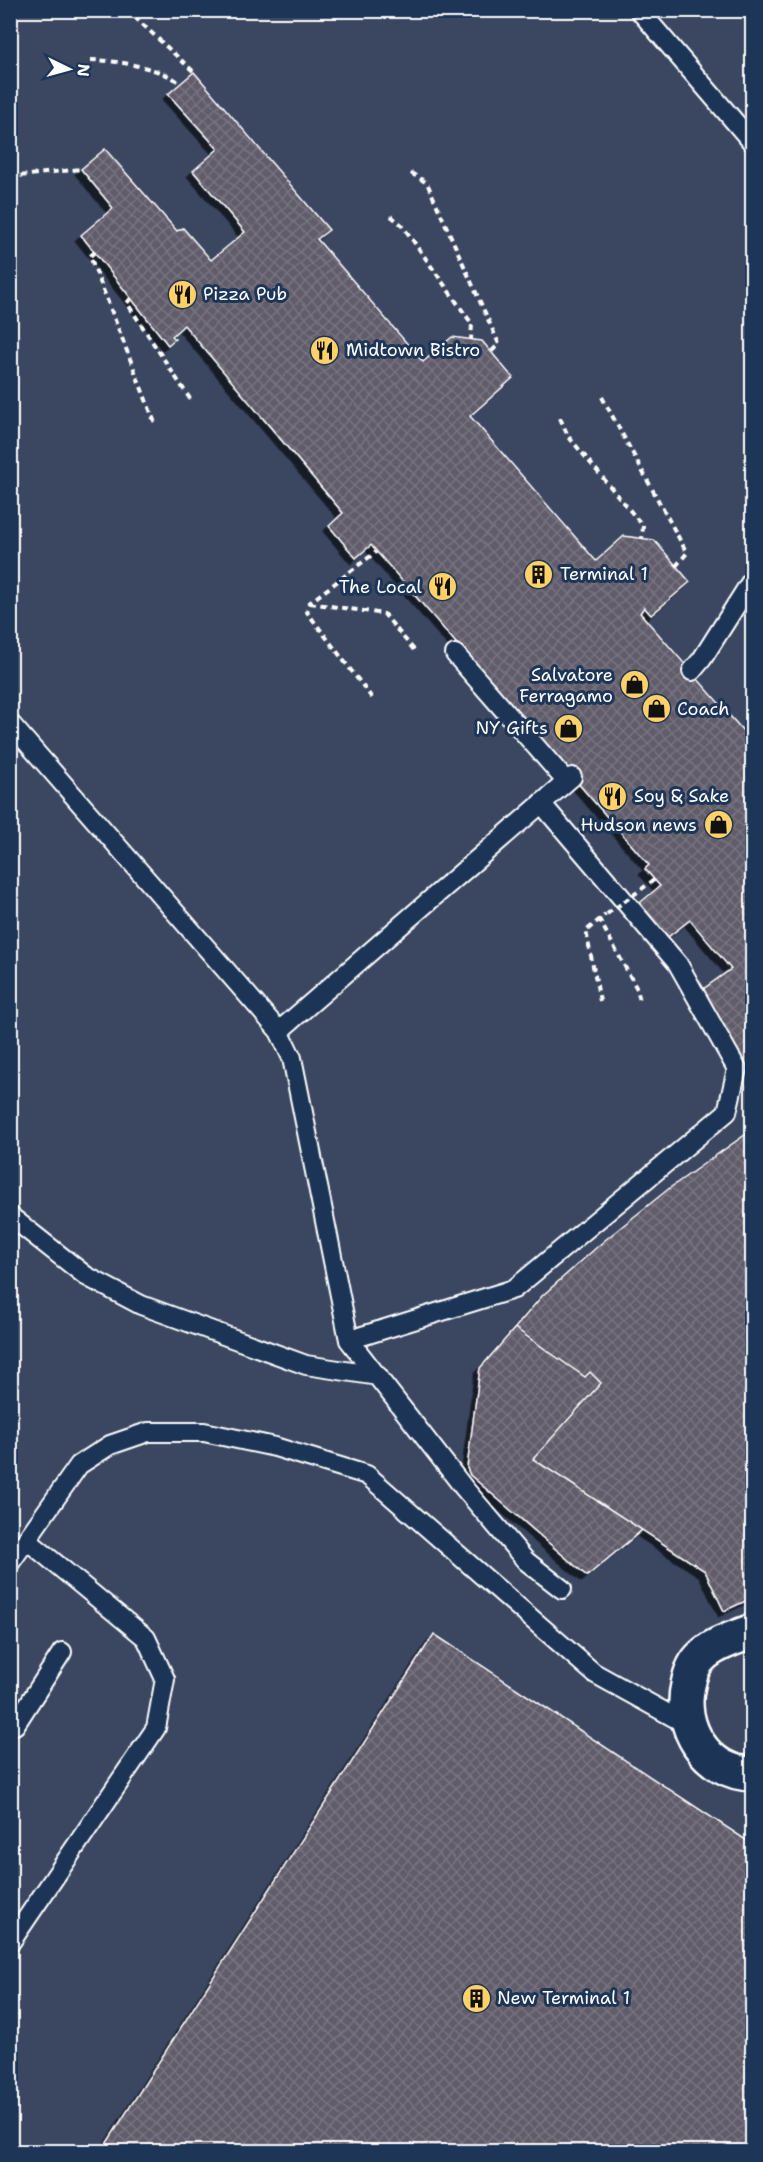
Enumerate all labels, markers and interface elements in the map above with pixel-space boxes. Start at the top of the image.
north arrow [39,39,99,99]
text: N [72,63,94,77]
restaurant icon: Pizza Pub [166,278,198,310]
place label: Pizza Pub [203,282,287,306]
restaurant icon: Midtown Bistro [309,334,341,366]
place label: Midtown Bistro [346,338,480,362]
building icon: Terminal 1 [523,558,555,590]
place label: Terminal 1 [560,562,648,586]
restaurant icon: The Local [427,571,459,603]
place label: The Local [339,575,423,599]
place label: Salvatore Ferragamo [519,663,613,708]
shop icon: Salvatore Ferragamo [618,669,650,701]
shop icon: Coach [640,693,672,725]
place label: Coach [677,697,730,721]
shop icon: NY Gifts [553,712,585,744]
place label: NY Gifts [476,716,548,740]
restaurant icon: Soy & Sake [597,780,629,812]
place label: Soy & Sake [634,784,729,808]
shop icon: Hudson news [702,809,734,841]
place label: Hudson news [580,813,697,837]
building icon: New Terminal 1 [460,1982,492,2014]
place label: New Terminal 1 [497,1986,630,2010]

